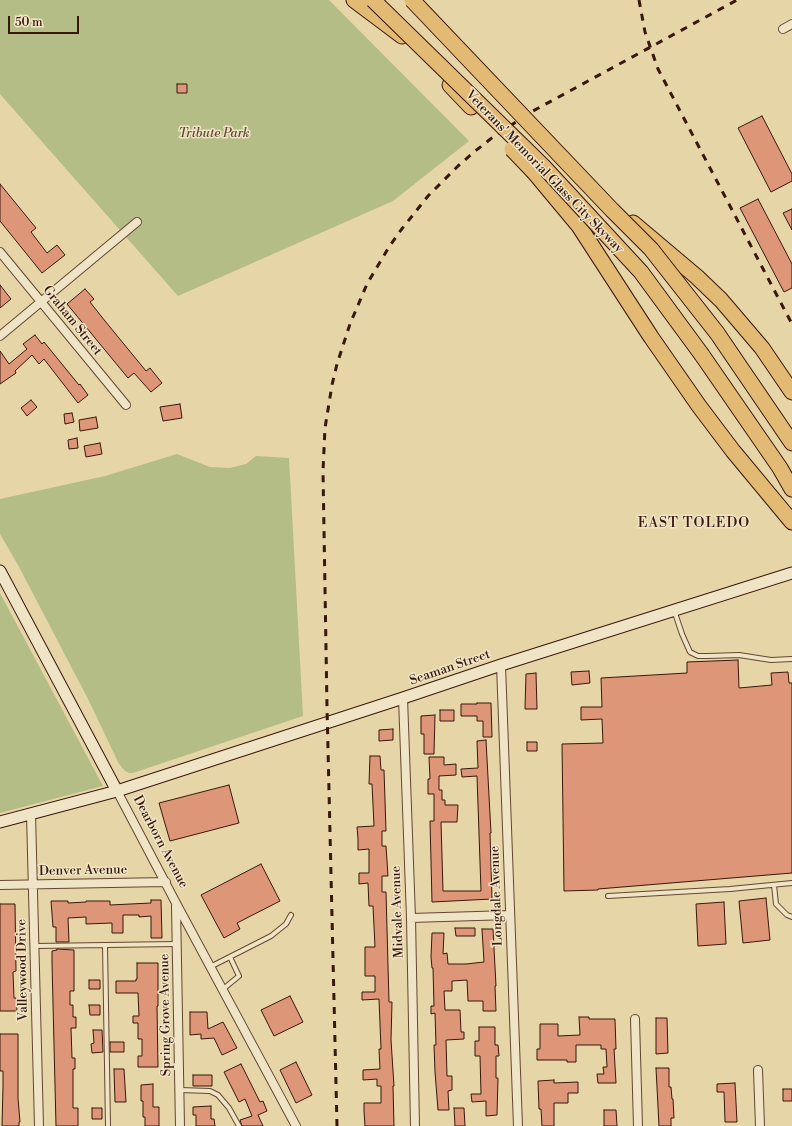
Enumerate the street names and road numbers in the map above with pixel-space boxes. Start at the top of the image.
street label: Veterans' Memorial Glass City Skyway [462,87,626,257]
street label: Graham Street [39,283,105,359]
street label: Seaman Street [408,647,492,689]
street label: Dearborn Avenue [129,793,191,891]
street label: Longdale Avenue [487,846,507,946]
street label: Denver Avenue [39,862,127,880]
street label: Midvale Avenue [389,866,407,958]
street label: Valleywood Drive [14,919,32,1021]
street label: Spring Grove Avenue [157,954,175,1076]

